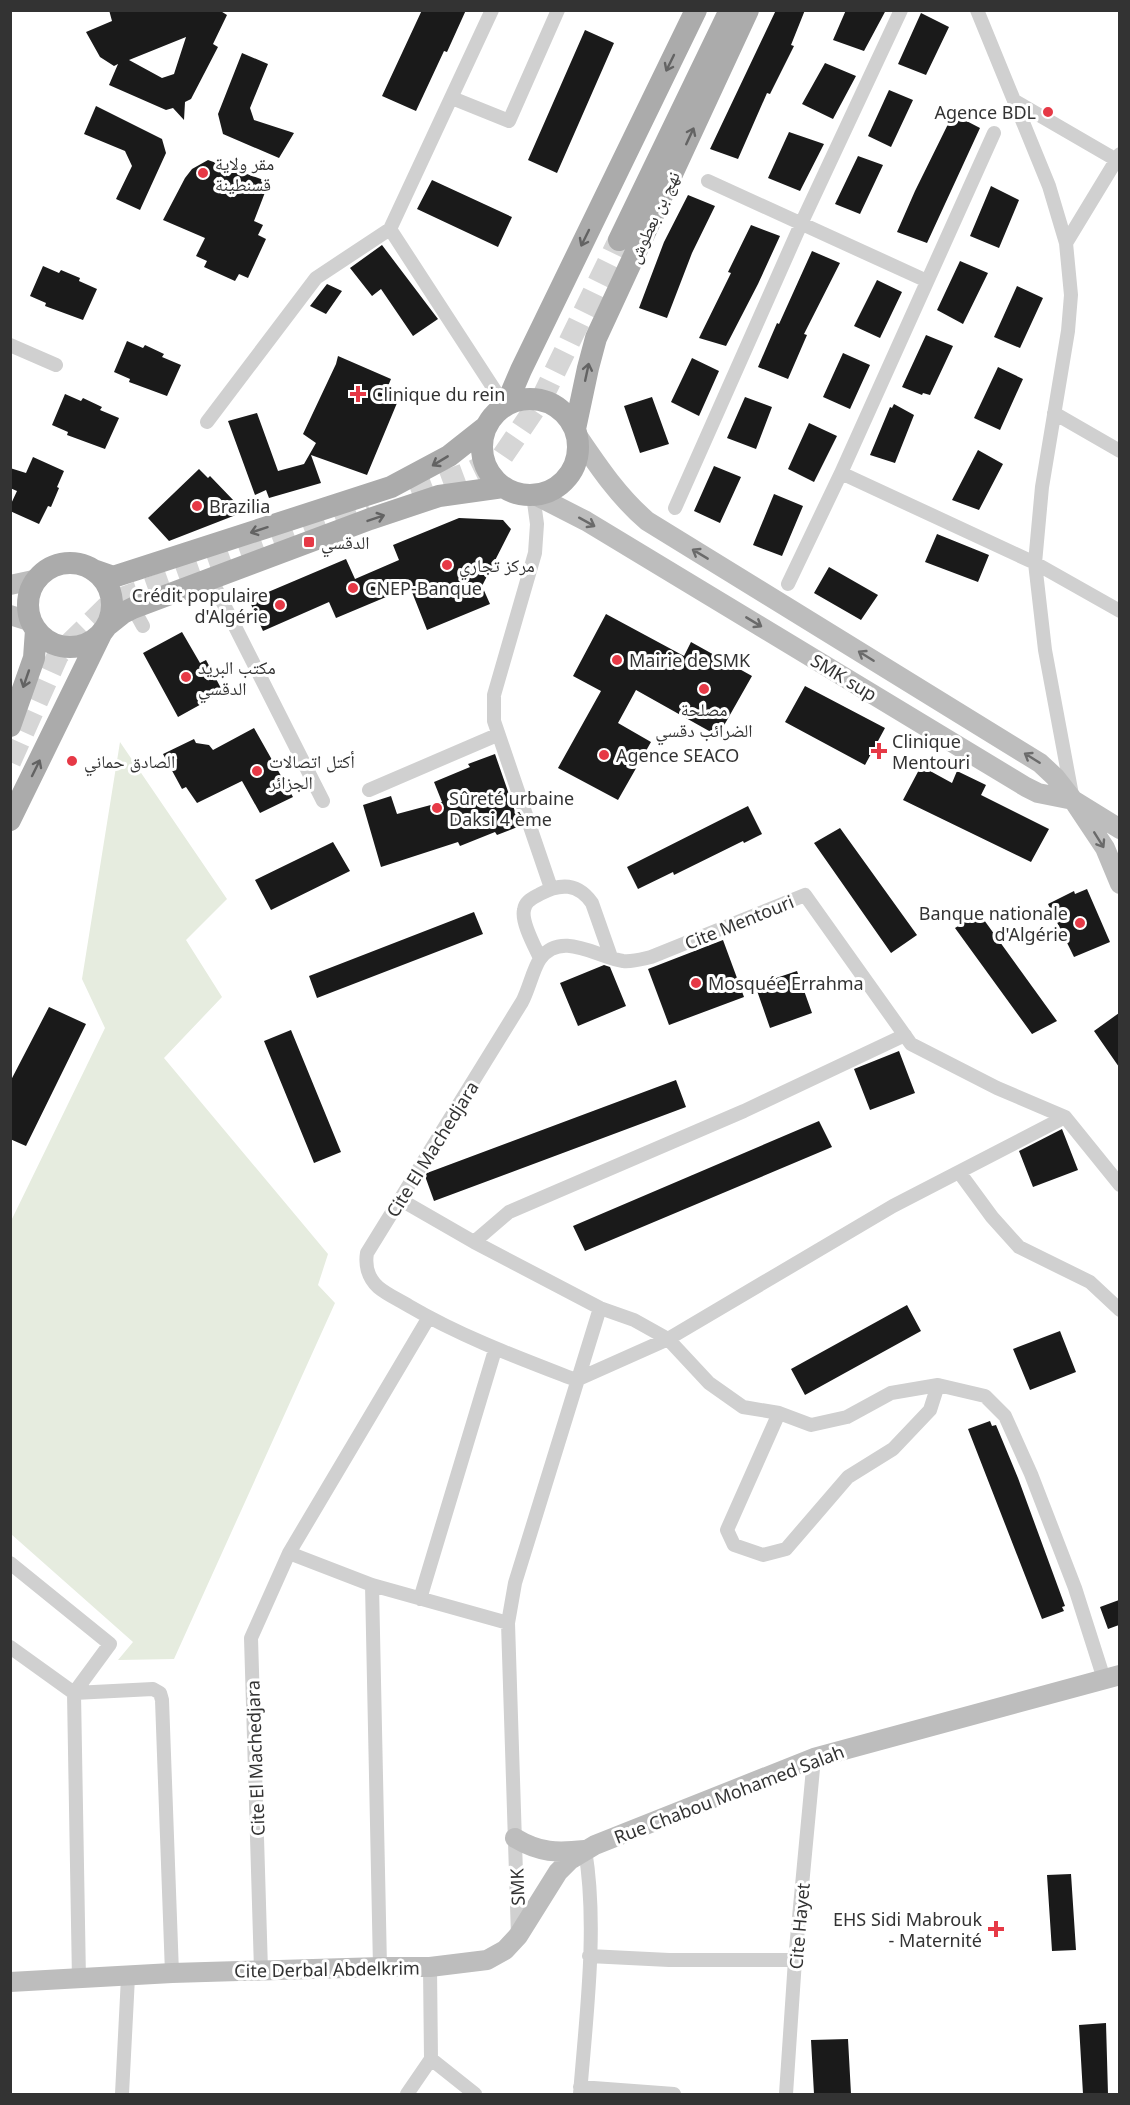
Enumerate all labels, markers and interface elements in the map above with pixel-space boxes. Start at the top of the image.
one-way arrow [664,54,676,72]
place label: Agence BDL [934,100,1036,124]
marker: Agence BDL [1041,105,1055,119]
one-way arrow [685,128,696,146]
place label: مقر ولاية قسنطينة [215,151,274,196]
marker: مقر ولاية قسنطينة [196,166,210,180]
street label: نهج بن بعطوش [621,167,686,267]
one-way arrow [579,229,590,247]
one-way arrow [582,363,593,382]
place label: Clinique du rein [372,382,505,406]
marker: Clinique du rein [349,385,367,403]
one-way arrow [432,455,449,467]
place label: Brazilia [209,494,270,518]
marker: Brazilia [190,499,204,513]
one-way arrow [366,511,384,522]
one-way arrow [578,517,596,528]
one-way arrow [250,525,269,536]
place label: الدقسي [321,530,370,558]
marker: الدقسي [302,535,316,549]
one-way arrow [692,548,709,560]
place label: مركز تجاري [459,553,535,581]
marker: مركز تجاري [440,558,454,572]
place label: CNEP-Banque [365,576,482,600]
marker: CNEP-Banque [346,581,360,595]
place label: Crédit populaire d'Algérie [132,583,268,628]
marker: Crédit populaire d'Algérie [273,598,287,612]
one-way arrow [745,617,762,629]
place label: Mairie de SMK [629,648,751,672]
street label: SMK sup [807,648,881,706]
one-way arrow [858,650,875,662]
marker: Mairie de SMK [610,653,624,667]
place label: مكتب البريد الدقسي [198,655,276,704]
one-way arrow [20,669,31,688]
marker: مكتب البريد الدقسي [179,670,193,684]
marker: مصلحة الضرائب دقسي [697,682,711,696]
place label: مصلحة الضرائب دقسي [655,697,753,746]
place label: Clinique Mentouri [892,729,970,774]
marker: Clinique Mentouri [870,742,888,760]
place label: Agence SEACO [616,743,739,767]
marker: Agence SEACO [597,748,611,762]
place label: الصادق حماني [84,749,175,777]
place label: أكتل اتصالات الجزائر [268,749,355,794]
one-way arrow [1024,752,1041,764]
marker: الصادق حماني [65,754,79,768]
one-way arrow [30,759,42,777]
marker: أكتل اتصالات الجزائر [250,764,264,778]
place label: Sûreté urbaine Daksi 4 ème [449,786,574,831]
marker: Sûreté urbaine Daksi 4 ème [430,801,444,815]
one-way arrow [1094,831,1106,848]
street label: Cite Mentouri [681,889,797,955]
place label: Banque nationale d'Algérie [919,901,1068,946]
marker: Banque nationale d'Algérie [1073,916,1087,930]
place label: Mosquée Errahma [708,971,864,995]
marker: Mosquée Errahma [689,976,703,990]
street label: Cite El Machedjara [380,1076,484,1222]
street label: Cite El Machedjara [240,1680,270,1836]
street label: Rue Chabou Mohamed Salah [611,1739,847,1849]
street label: SMK [504,1867,530,1906]
street label: Cite Hayet [783,1881,815,1970]
place label: EHS Sidi Mabrouk - Maternité [833,1907,982,1952]
marker: EHS Sidi Mabrouk - Maternité [987,1920,1005,1938]
street label: Cite Derbal Abdelkrim [234,1955,420,1983]

